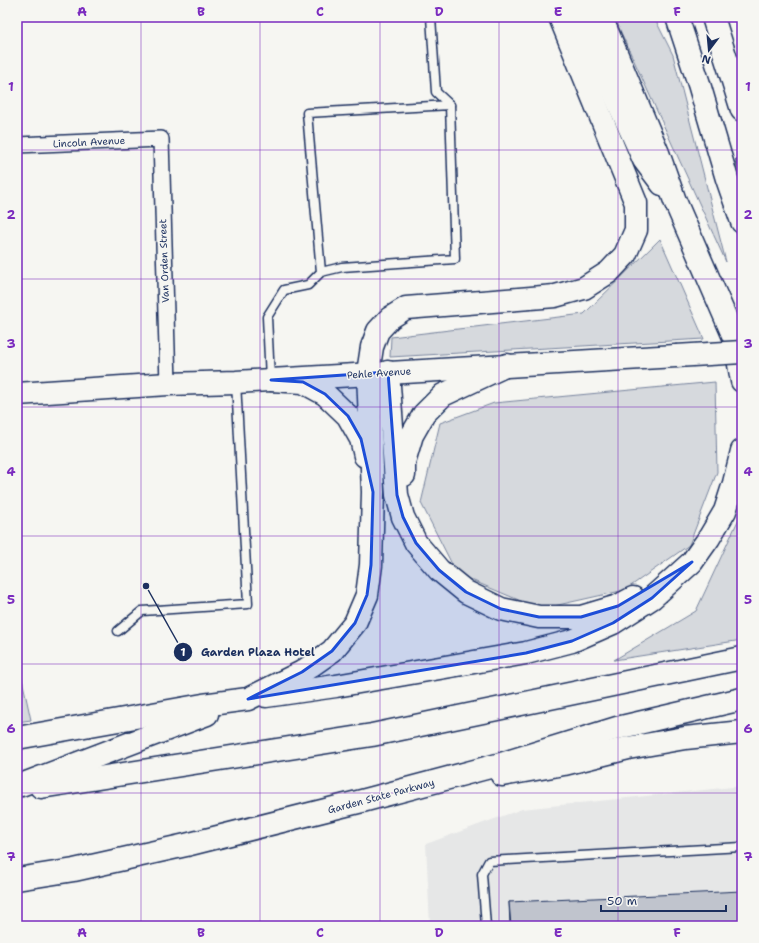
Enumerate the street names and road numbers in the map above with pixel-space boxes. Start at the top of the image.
street label: Lincoln Avenue [52,134,126,150]
street label: Van Orden Street [156,219,172,303]
street label: Pehle Avenue [346,364,412,382]
street label: Garden State Parkway [326,775,436,816]

